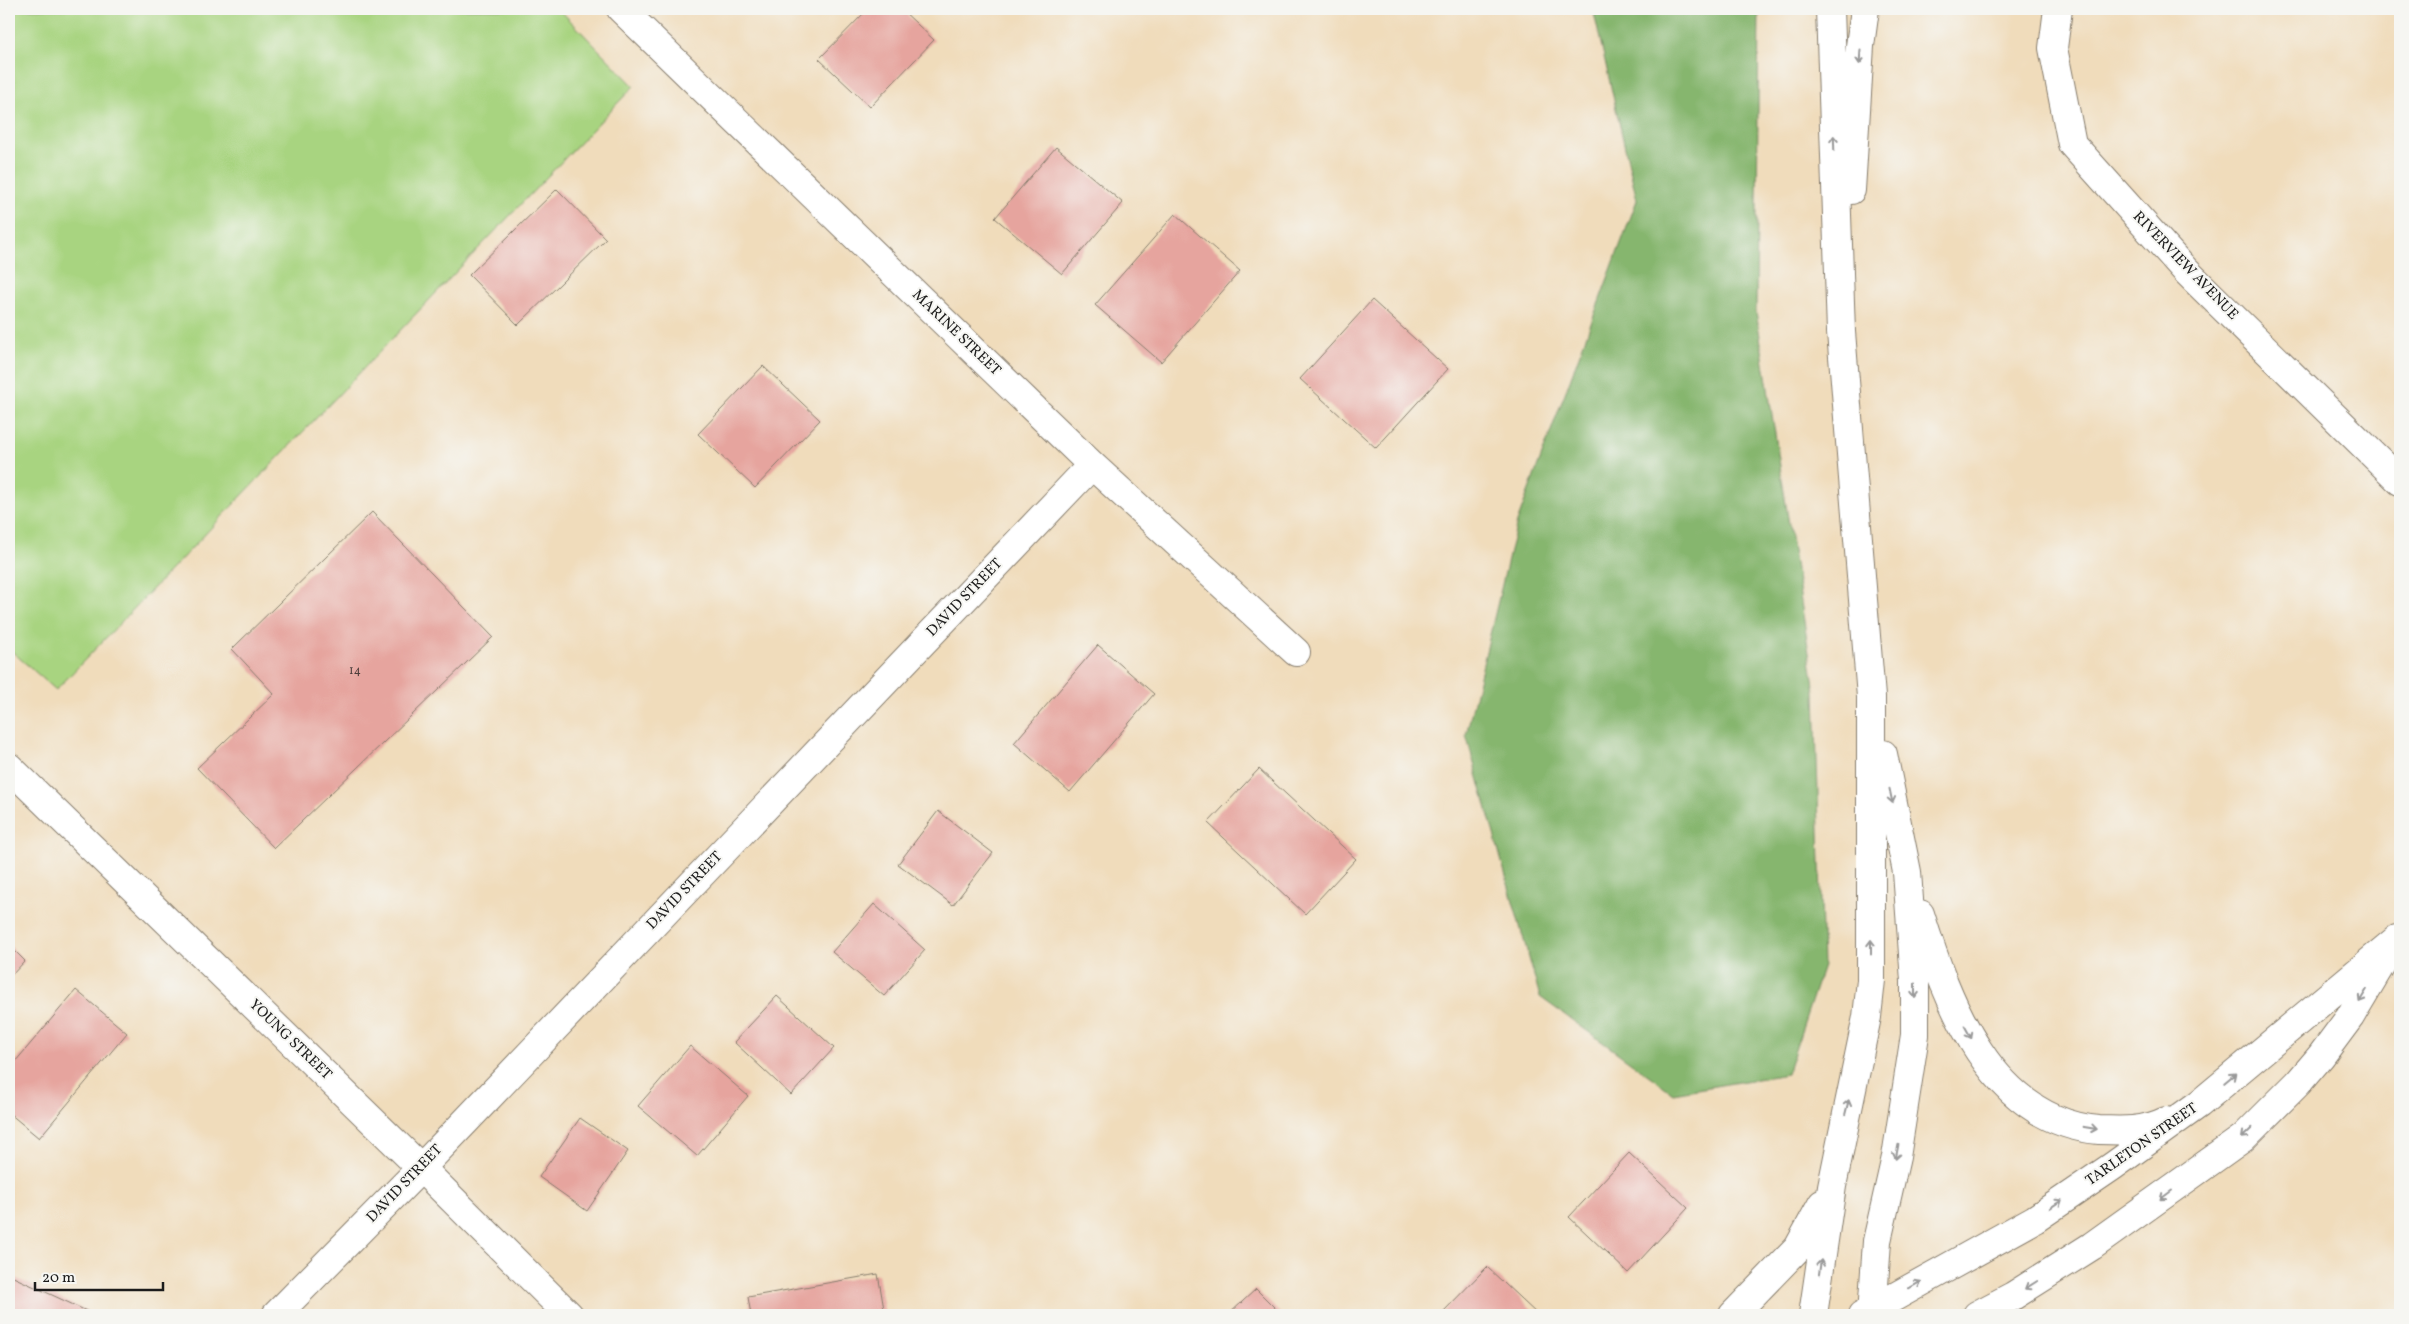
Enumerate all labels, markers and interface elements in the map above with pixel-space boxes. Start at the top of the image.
one-way arrow [1855,49,1864,65]
one-way arrow [1829,135,1838,151]
street label: RIVERVIEW AVENUE [2128,207,2242,325]
street label: MARINE STREET [907,285,1005,381]
street label: DAVID STREET [922,554,1008,642]
house number: 14 [349,663,361,679]
one-way arrow [1887,787,1896,803]
street label: DAVID STREET [642,847,728,935]
one-way arrow [1866,939,1876,956]
one-way arrow [1910,983,1920,999]
one-way arrow [2357,988,2367,1002]
street label: YOUNG STREET [244,995,336,1085]
one-way arrow [1963,1024,1973,1038]
one-way arrow [2223,1073,2236,1084]
street label: TARLETON STREET [2082,1098,2202,1192]
one-way arrow [1843,1099,1852,1115]
one-way arrow [2082,1124,2098,1134]
one-way arrow [2241,1127,2254,1139]
street label: DAVID STREET [362,1140,448,1228]
one-way arrow [1891,1144,1901,1160]
one-way arrow [2159,1190,2173,1200]
one-way arrow [2049,1199,2063,1209]
scale bar [35,1259,162,1291]
one-way arrow [1815,1259,1825,1275]
text: 20 m [42,1268,75,1289]
one-way arrow [1908,1280,1923,1290]
one-way arrow [2024,1280,2038,1290]

